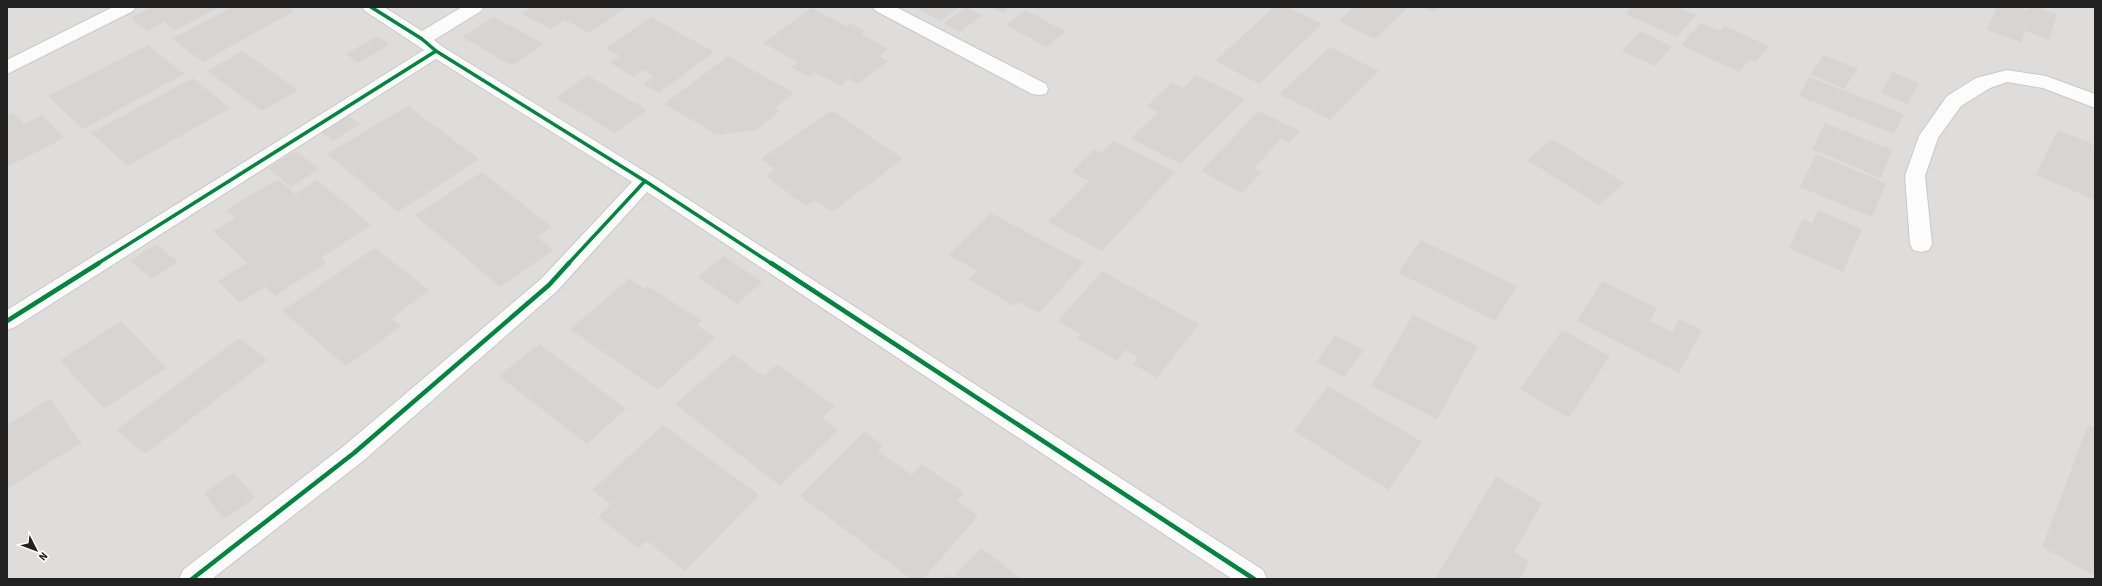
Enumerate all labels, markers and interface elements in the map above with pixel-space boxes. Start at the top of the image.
north arrow [16,530,56,570]
text: N [35,549,51,564]

